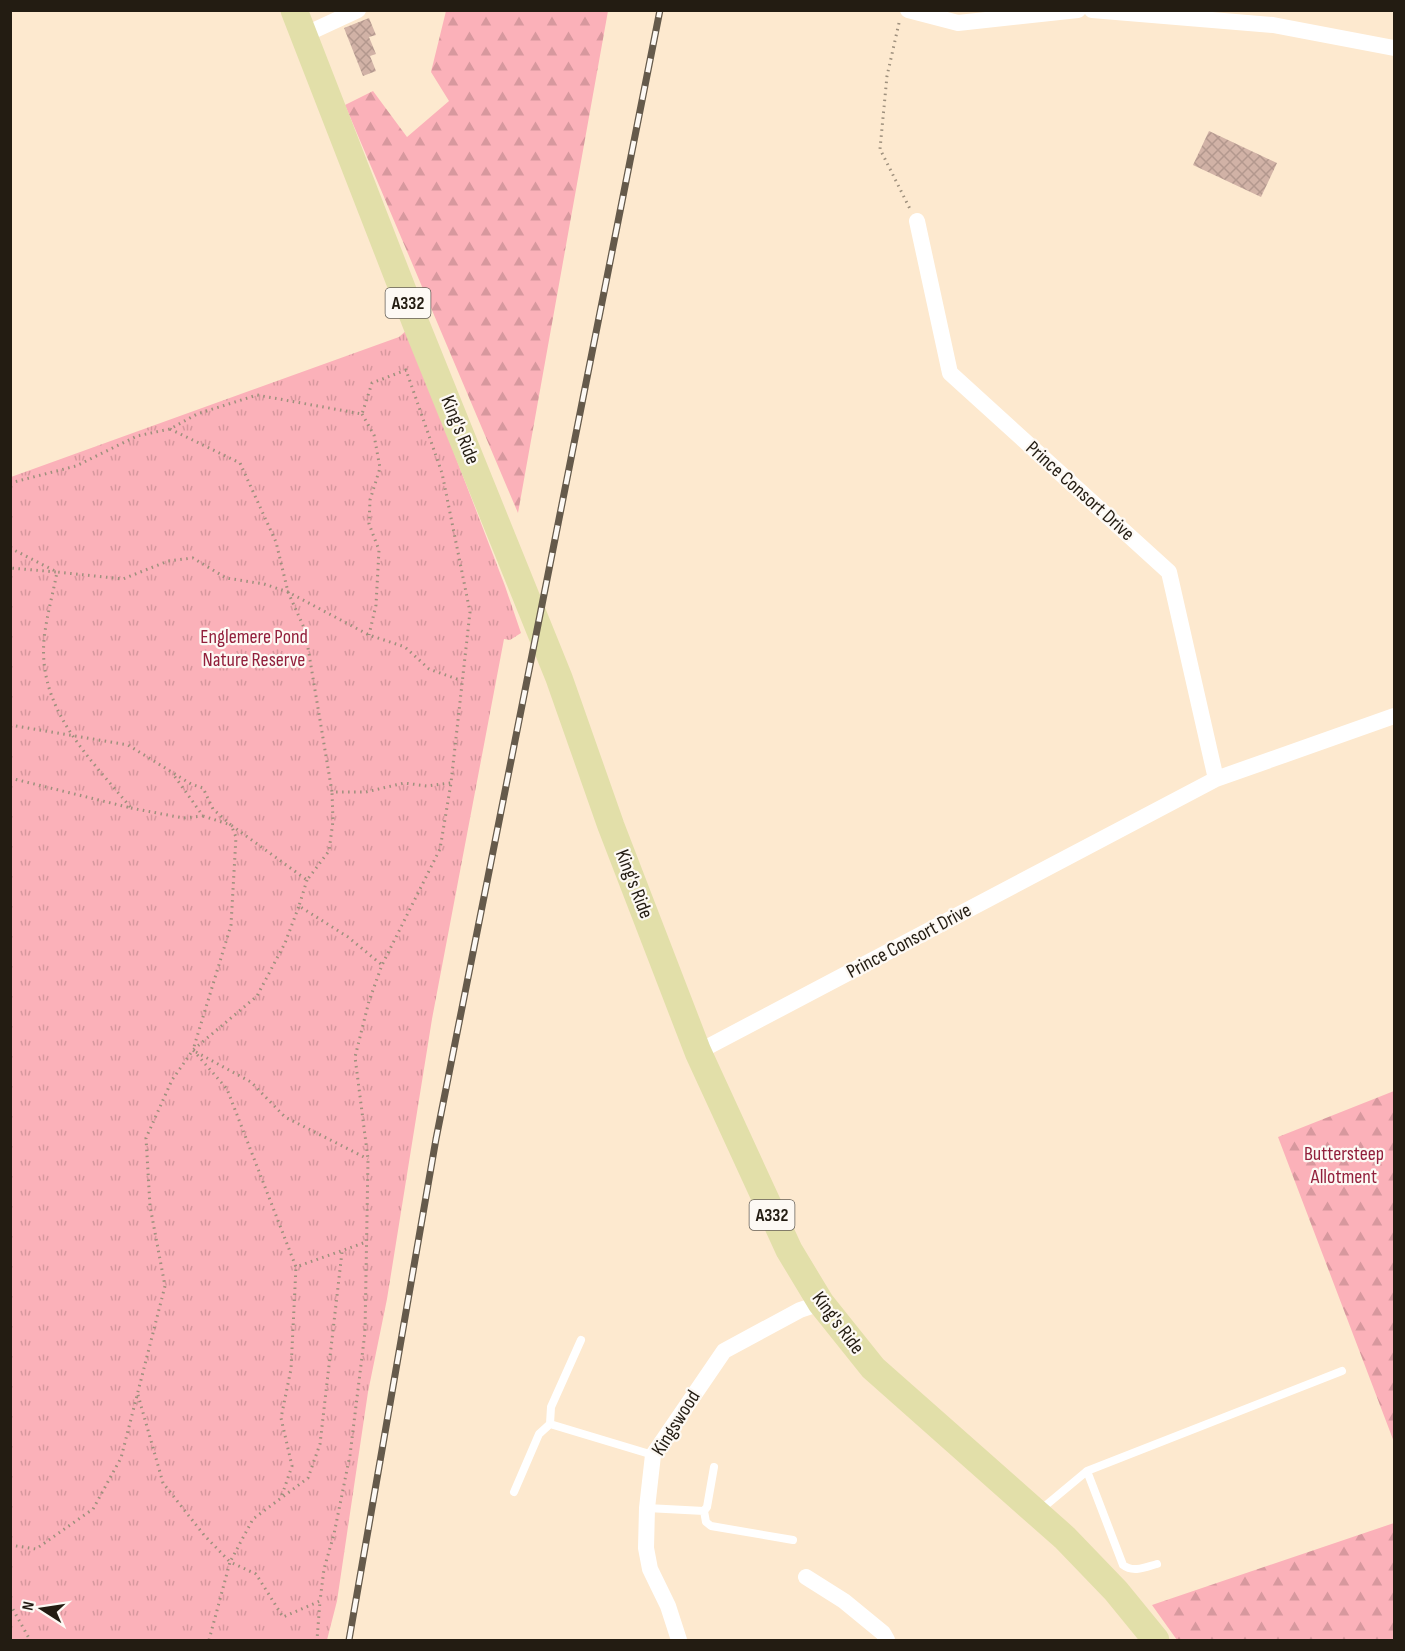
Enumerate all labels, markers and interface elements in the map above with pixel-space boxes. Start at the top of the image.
road number: A332 [386,288,430,318]
street label: King's Ride [435,392,485,468]
street label: Prince Consort Drive [1021,436,1139,546]
park label: Englemere Pond Nature Reserve [200,625,308,672]
street label: King's Ride [610,846,658,922]
street label: Prince Consort Drive [843,898,975,984]
park label: Buttersteep Allotment [1304,1142,1384,1189]
road number: A332 [750,1200,794,1230]
street label: King's Ride [807,1287,869,1359]
street label: Kingswood [647,1386,705,1460]
north arrow [12,1579,72,1639]
text: N [19,1600,39,1612]

